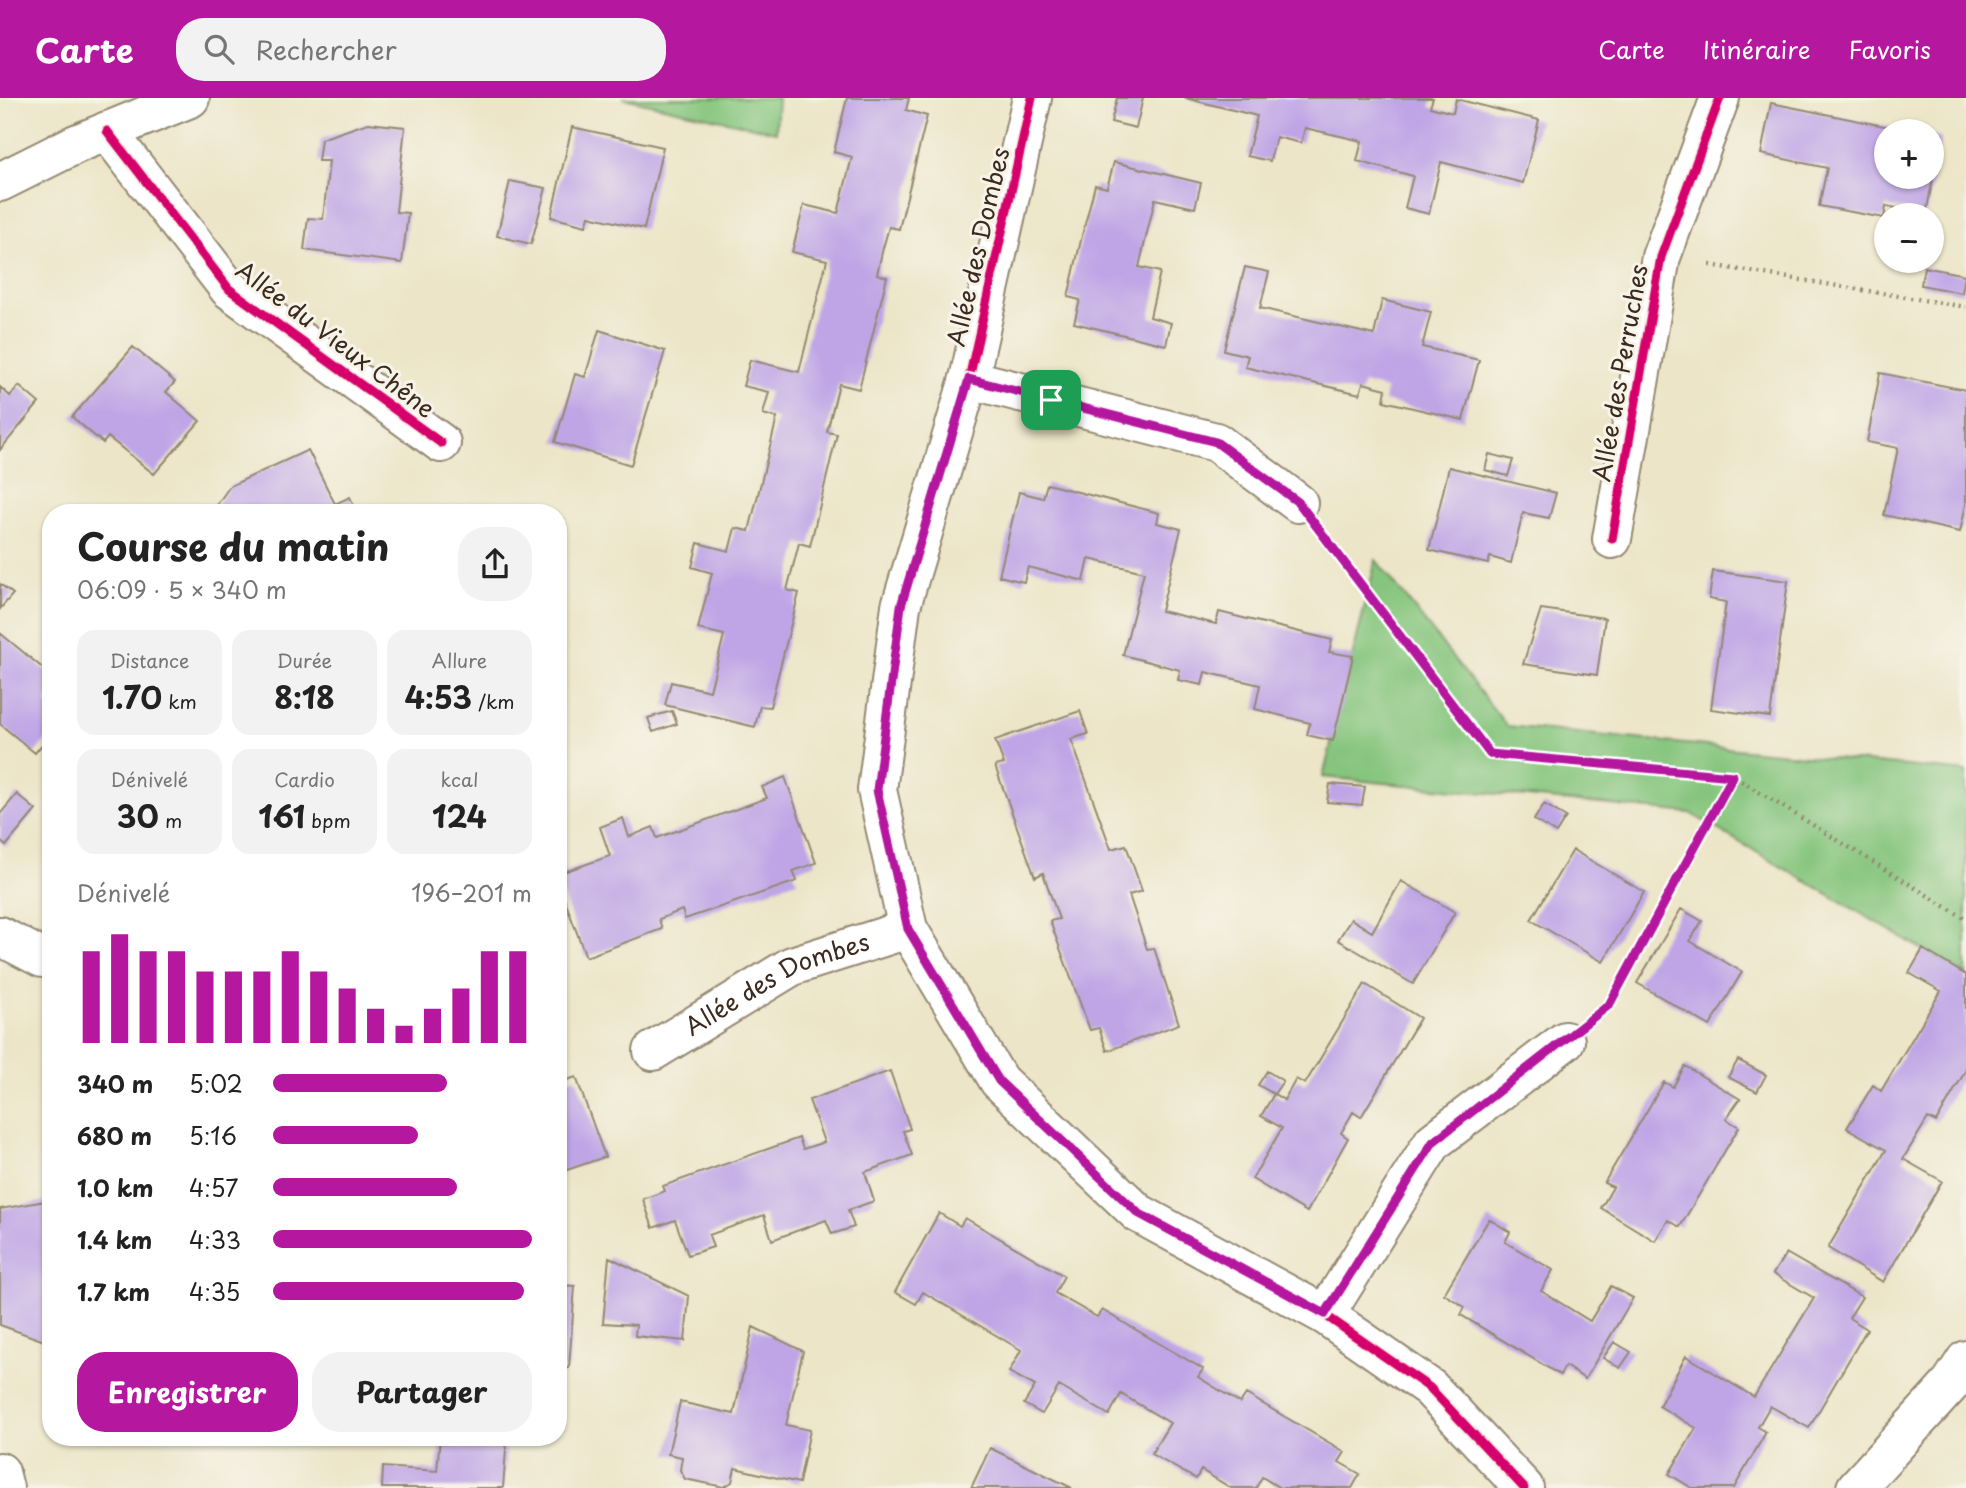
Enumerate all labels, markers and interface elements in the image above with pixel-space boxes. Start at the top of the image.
search box [176,18,666,81]
text: Carte [35,24,134,74]
icon: search [200,30,238,68]
text: Rechercher [256,30,397,69]
text: Carte [1598,31,1665,67]
text: Itinéraire [1703,31,1811,67]
text: Favoris [1849,31,1931,67]
map controls [1874,119,1944,273]
button: + [1874,119,1944,189]
street label: Allée des Dombes [937,144,1017,349]
button: − [1874,203,1944,273]
street label: Allée du Vieux Chêne [229,251,443,425]
street label: Allée des Perruches [1582,261,1656,484]
pin [1021,370,1081,430]
icon: arrive [1032,381,1070,419]
text: Course du matin [77,517,389,574]
button: share [458,527,532,601]
text: 06:09 · 5 × 340 m [77,572,287,607]
text: Distance [110,646,189,674]
text: Durée [277,646,332,674]
text: Allure [432,646,487,674]
text: 1.70 [102,674,162,719]
text: 8:18 [274,674,335,719]
text: 4:53 [404,674,472,719]
text: km [162,687,197,715]
text: /km [472,687,515,715]
text: Dénivelé [111,765,188,793]
text: Cardio [274,765,335,793]
text: kcal [441,765,478,793]
text: 30 [117,793,159,838]
text: 161 [258,793,305,838]
text: 124 [432,793,487,838]
text: m [159,806,182,834]
text: bpm [305,806,351,834]
text: Dénivelé [77,875,170,910]
text: 196–201 m [411,875,532,910]
street label: Allée des Dombes [677,922,874,1044]
text: 340 m [77,1066,153,1101]
text: 5:02 [189,1066,243,1101]
text: 680 m [77,1118,152,1153]
text: 5:16 [189,1118,237,1153]
text: 1.0 km [77,1170,154,1205]
text: 4:57 [189,1170,238,1205]
text: 1.4 km [77,1222,152,1257]
text: 4:33 [189,1222,241,1257]
text: 1.7 km [77,1274,150,1309]
text: 4:35 [189,1274,240,1309]
button: Enregistrer [77,1352,298,1432]
button: Partager [312,1352,532,1432]

